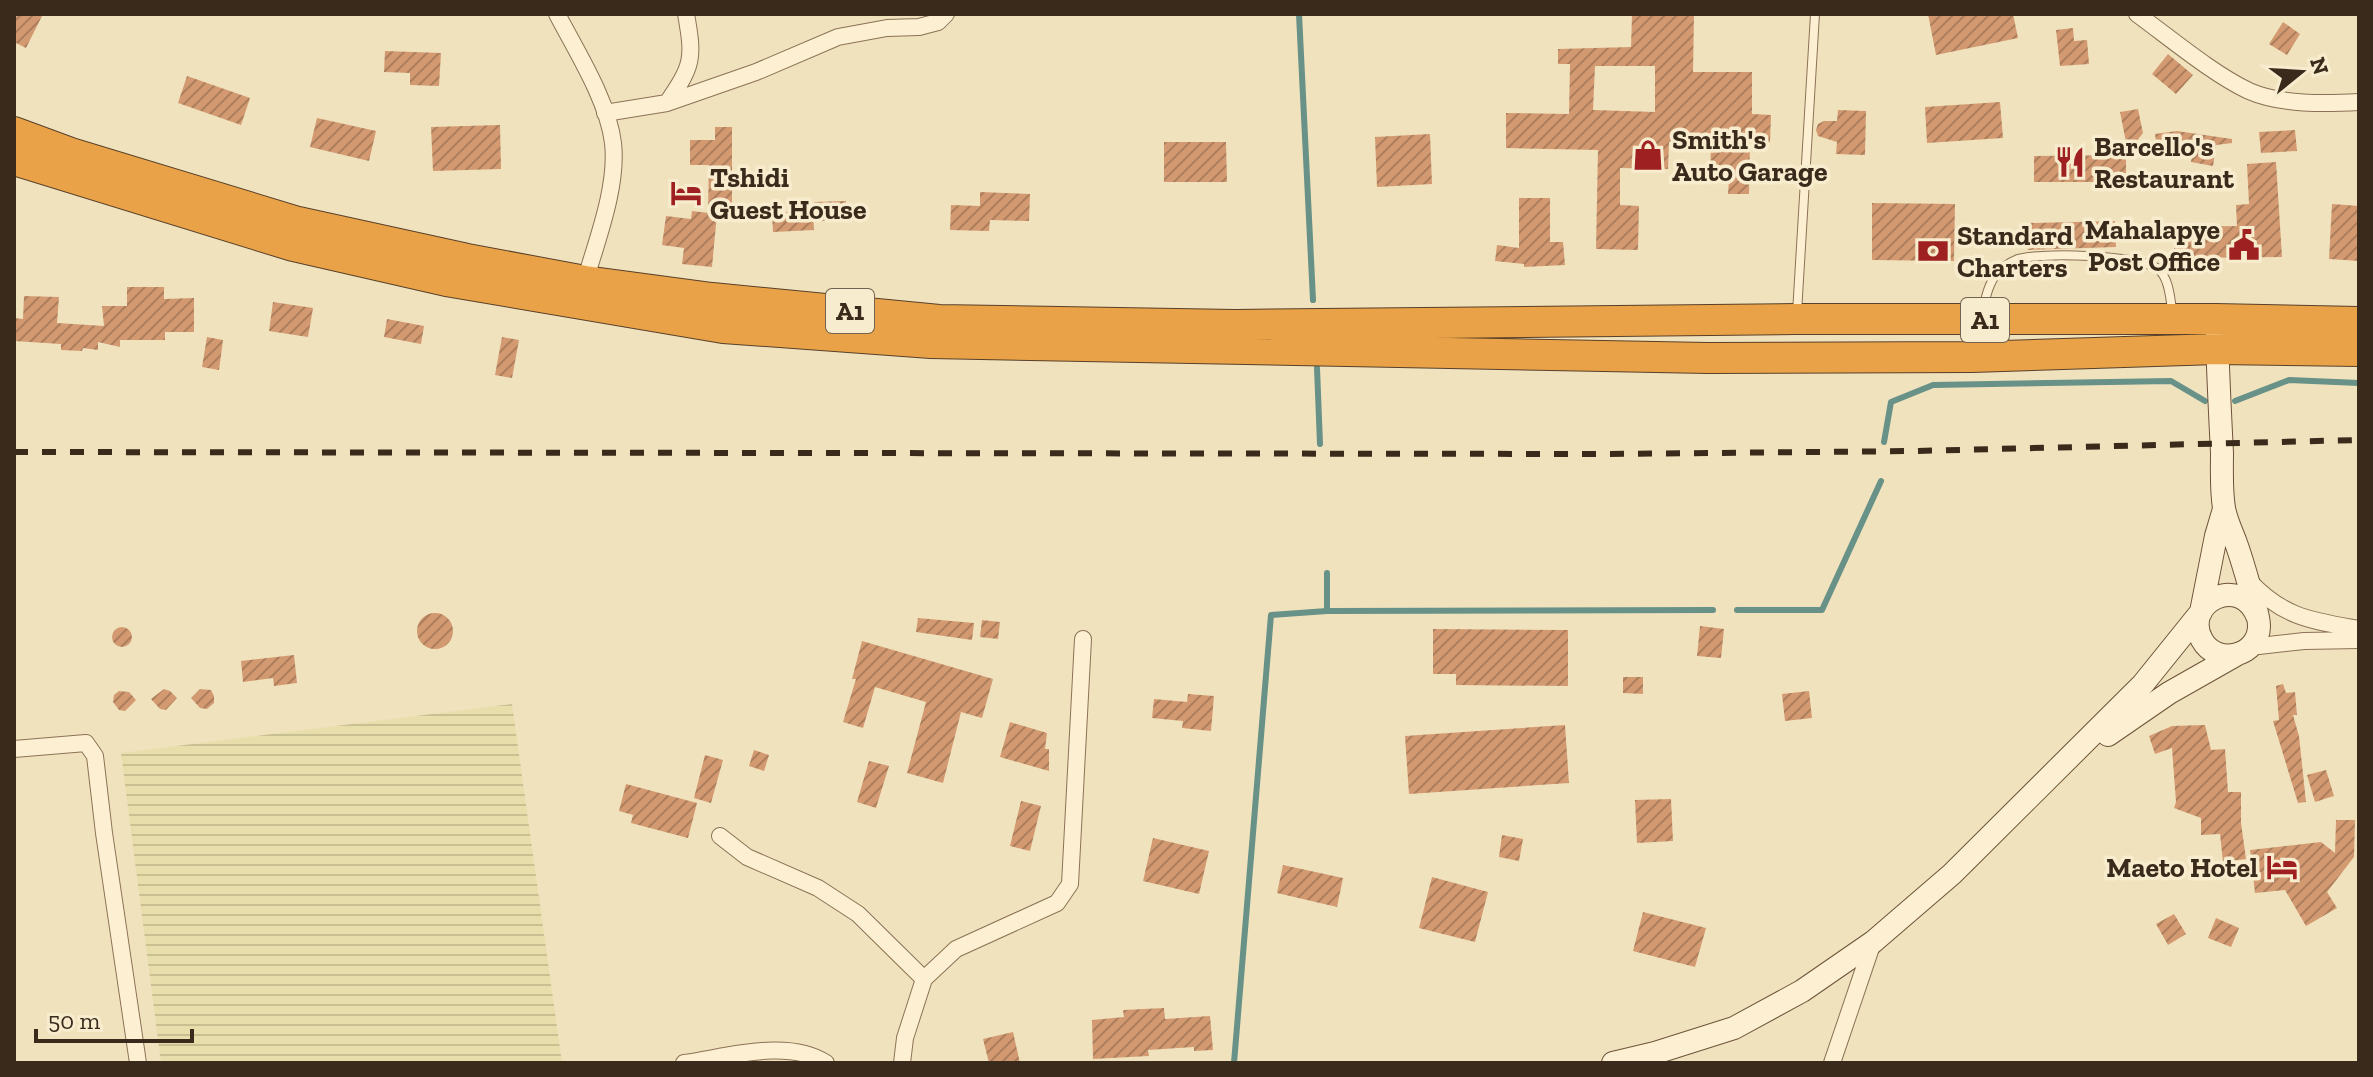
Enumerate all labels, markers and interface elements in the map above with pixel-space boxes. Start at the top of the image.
north arrow [2261,32,2341,112]
text: N [2304,54,2335,78]
place label: Smith's Auto Garage [1672,123,1827,188]
place label: Barcello's Restaurant [2094,130,2235,195]
shop icon: Smith's Auto Garage [1631,138,1665,172]
restaurant icon: Barcello's Restaurant [2053,145,2087,179]
place label: Tshidi Guest House [710,161,866,226]
hotel icon: Tshidi Guest House [669,176,703,210]
place label: Mahalapye Post Office [2085,213,2220,278]
place label: Standard Charters [1957,219,2073,284]
public building icon: Mahalapye Post Office [2227,228,2261,262]
bank icon: Standard Charters [1916,234,1950,268]
road number: A1 [826,289,874,333]
road number: A1 [1961,298,2009,342]
hotel icon: Maeto Hotel [2265,850,2299,884]
place label: Maeto Hotel [2106,851,2258,884]
scale bar [36,993,192,1043]
text: 50 m [48,1006,101,1035]

